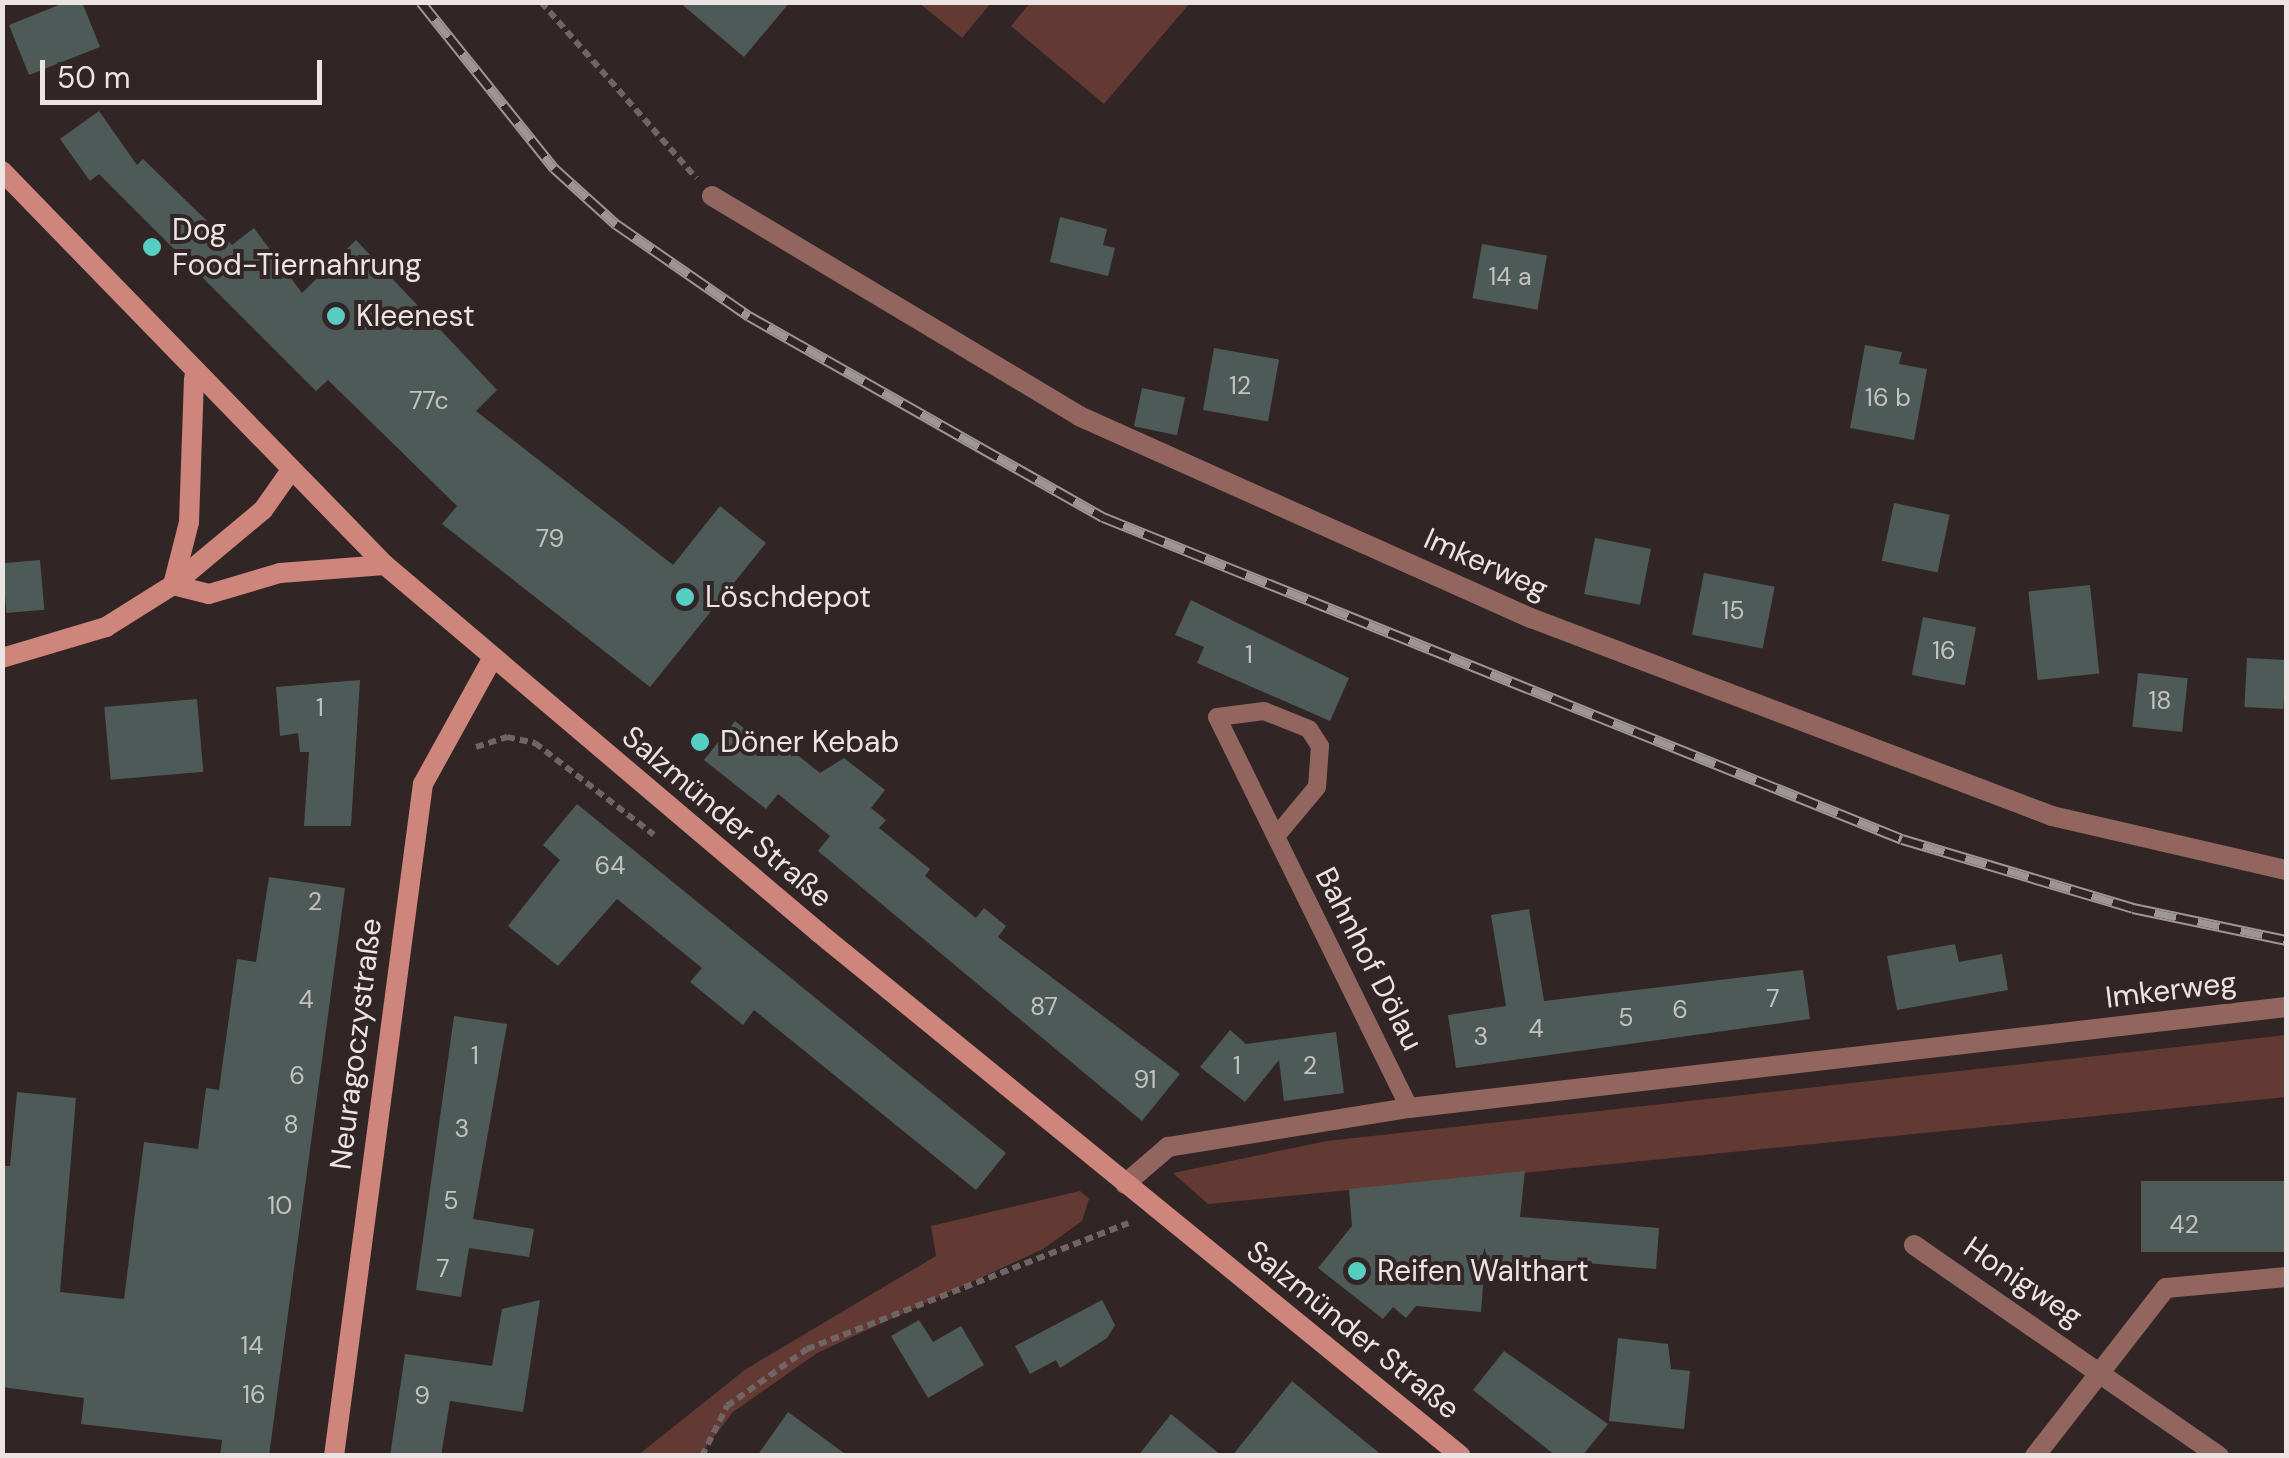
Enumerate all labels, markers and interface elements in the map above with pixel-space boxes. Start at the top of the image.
scale bar [45,40,328,102]
text: 50 m [57,58,131,97]
place label: Dog Food-Tiernahrung [172,212,422,282]
marker: Dog Food-Tiernahrung [141,236,163,258]
house number: 14 a [1488,262,1532,292]
place label: Kleenest [356,298,475,334]
marker: Kleenest [325,305,347,327]
house number: 12 [1229,371,1251,401]
house number: 16 b [1865,383,1911,413]
house number: 77c [409,386,449,416]
street label: Imkerweg [1418,521,1554,607]
house number: 79 [536,524,564,554]
place label: Löschdepot [705,579,871,615]
marker: Löschdepot [674,586,696,608]
house number: 15 [1721,596,1745,626]
house number: 16 [1932,636,1956,666]
house number: 1 [1245,640,1253,670]
house number: 18 [2149,686,2171,716]
house number: 1 [316,693,324,723]
street label: Salzmünder Straße [615,719,839,915]
place label: Döner Kebab [720,724,899,760]
marker: Döner Kebab [689,731,711,753]
house number: 64 [595,851,625,881]
street label: Bahnhof Dölau [1307,861,1431,1057]
house number: 2 [308,887,322,917]
street label: Neuragoczystraße [323,916,389,1172]
street label: Imkerweg [2103,964,2239,1016]
house number: 7 [1766,984,1780,1014]
house number: 4 [298,985,314,1015]
house number: 87 [1030,992,1058,1022]
house number: 6 [1672,995,1688,1025]
house number: 5 [1618,1003,1634,1033]
house number: 4 [1528,1014,1544,1044]
house number: 3 [1474,1022,1488,1052]
house number: 1 [471,1041,479,1071]
house number: 1 [1233,1051,1241,1081]
house number: 2 [1303,1051,1317,1081]
house number: 6 [289,1061,305,1091]
house number: 91 [1133,1065,1157,1095]
house number: 8 [283,1110,299,1140]
house number: 3 [455,1114,469,1144]
house number: 5 [443,1186,459,1216]
house number: 10 [268,1191,292,1221]
house number: 42 [2169,1210,2199,1240]
street label: Honigweg [1957,1229,2089,1335]
street label: Salzmünder Straße [1239,1233,1467,1427]
place label: Reifen Walthart [1377,1253,1589,1289]
house number: 7 [436,1254,450,1284]
marker: Reifen Walthart [1346,1260,1368,1282]
house number: 14 [241,1331,263,1361]
house number: 16 [242,1380,266,1410]
house number: 9 [414,1381,430,1411]

